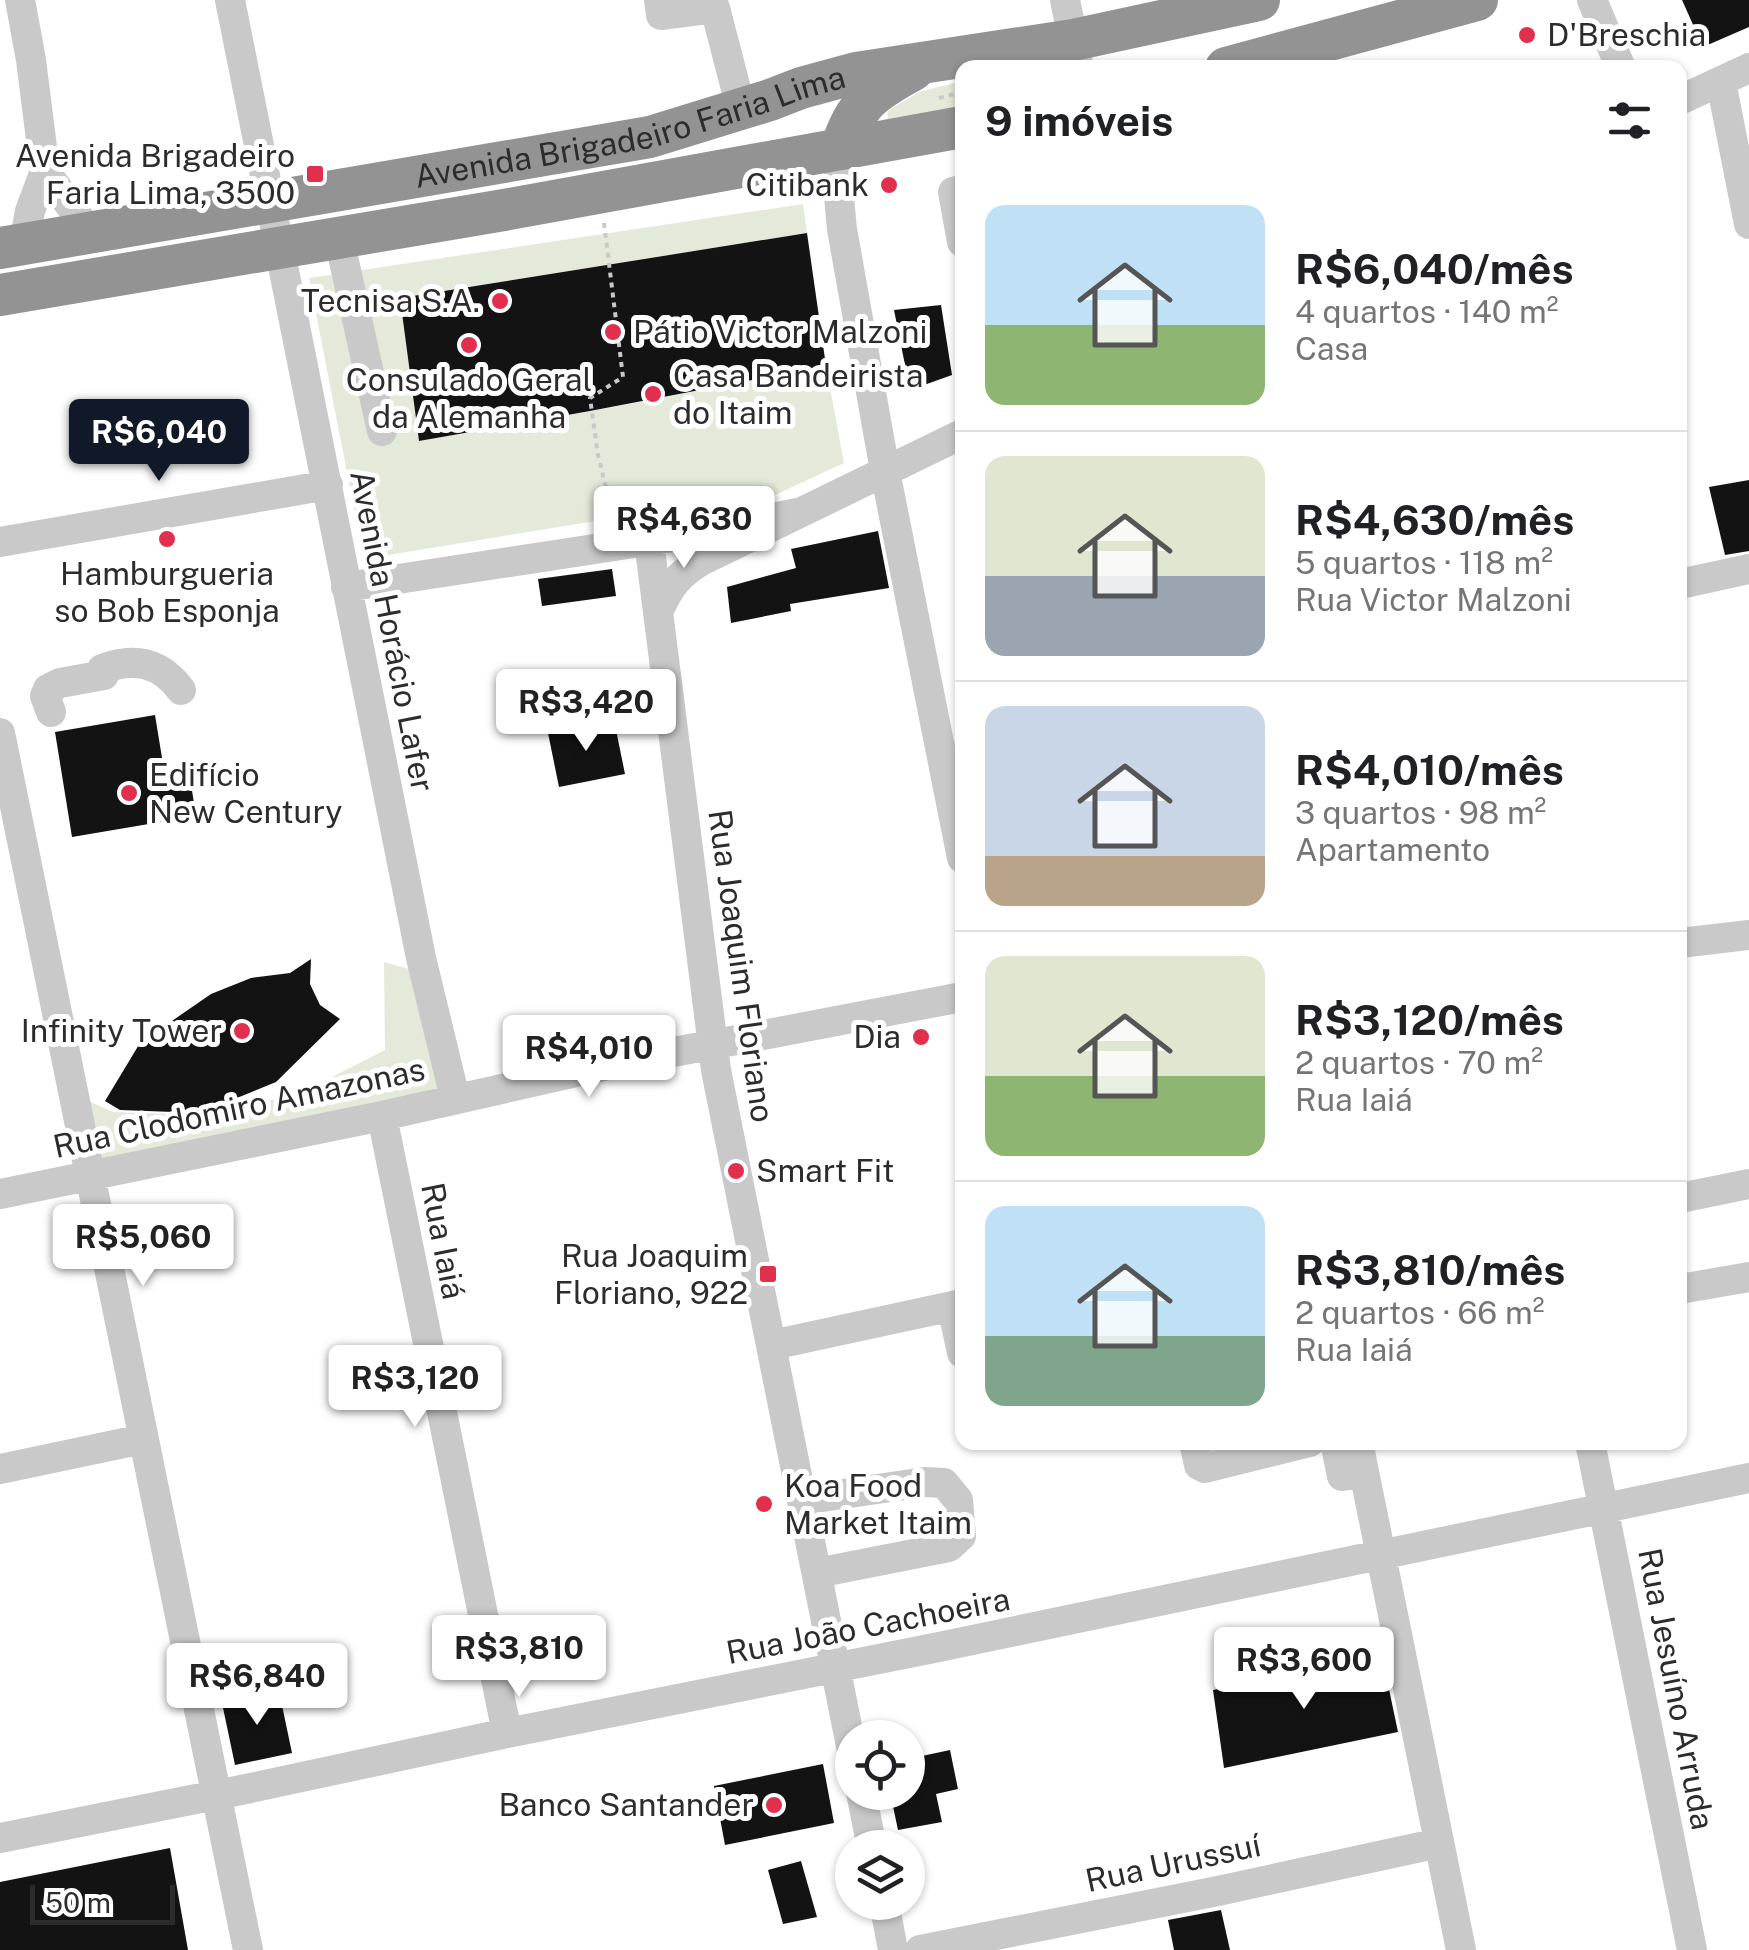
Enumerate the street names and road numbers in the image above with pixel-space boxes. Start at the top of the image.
street label: Avenida Brigadeiro Faria Lima [412,58,849,195]
street label: Avenida Horácio Lafer [343,467,442,795]
street label: Rua Joaquim Floriano [701,807,782,1125]
street label: Rua Clodomiro Amazonas [50,1050,428,1165]
street label: Rua Iaiá [414,1180,473,1302]
street label: Rua Jesuíno Arruda [1631,1545,1722,1833]
street label: Rua João Cachoeira [723,1580,1013,1671]
street label: Rua Urussuí [1082,1826,1265,1899]

